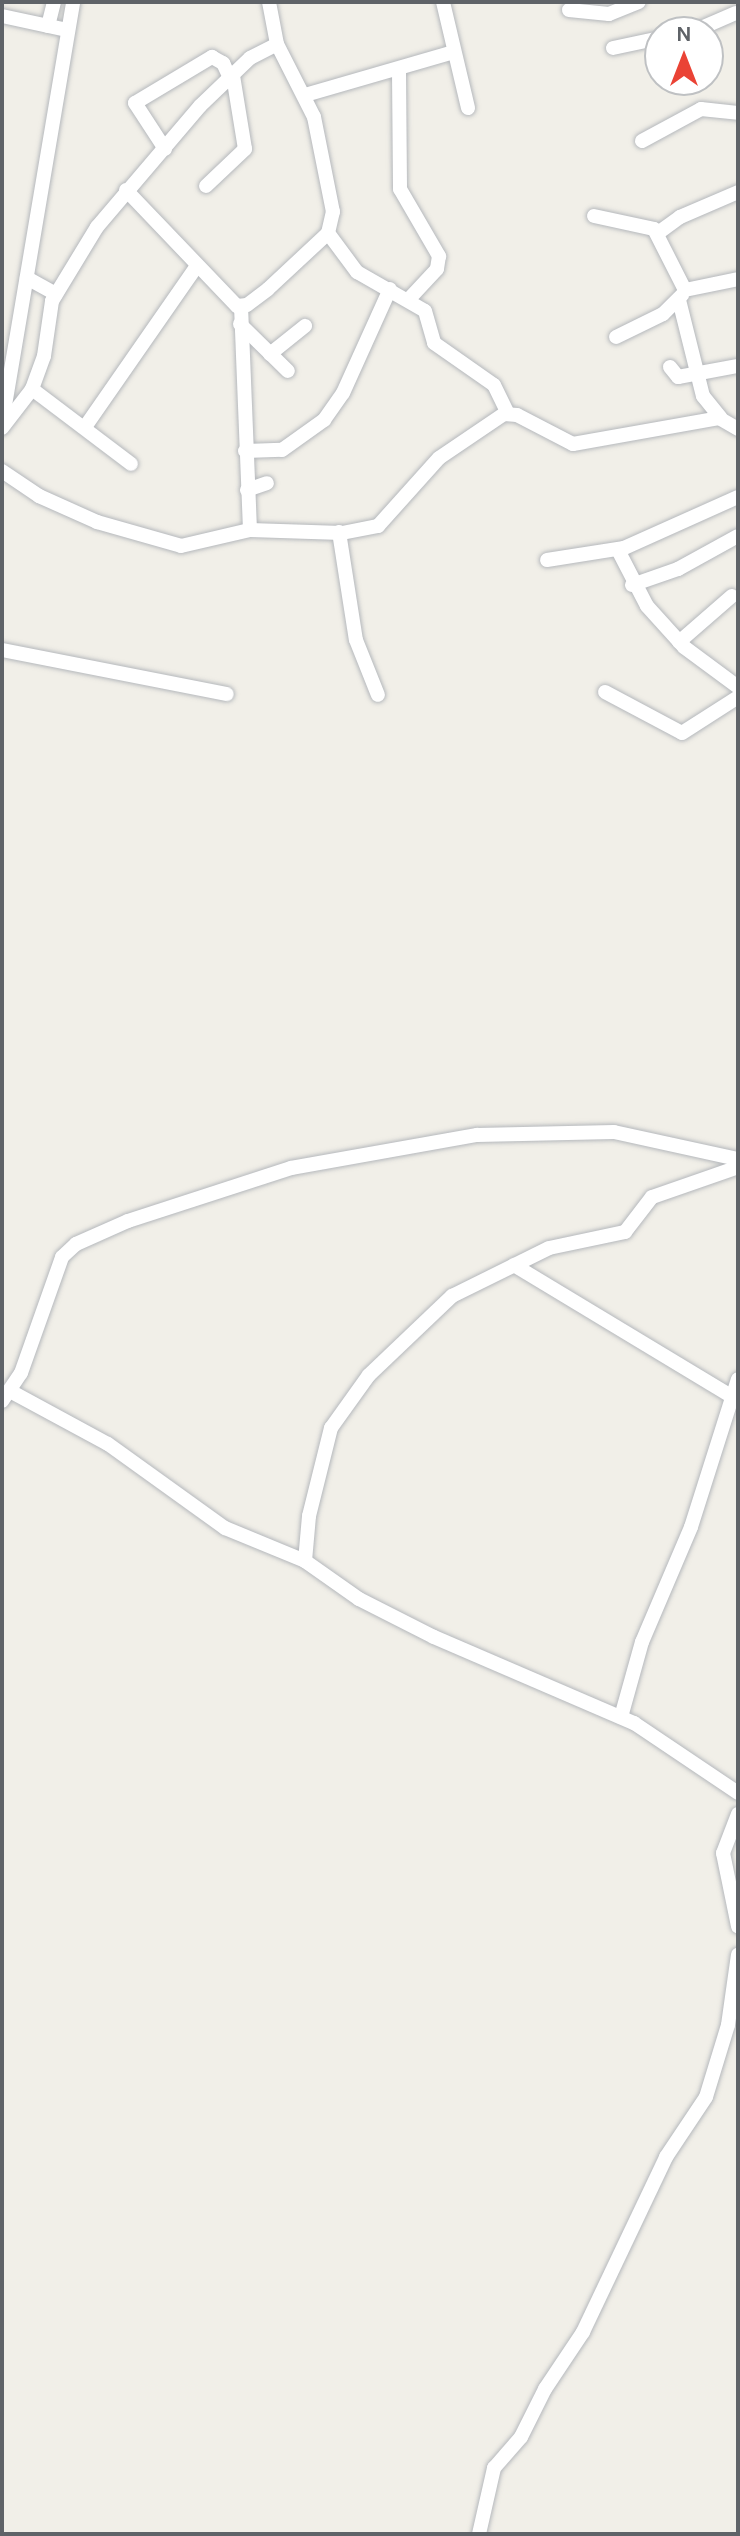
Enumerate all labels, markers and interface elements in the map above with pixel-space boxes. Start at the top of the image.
north arrow [644,16,724,96]
text: N [676,21,692,47]

